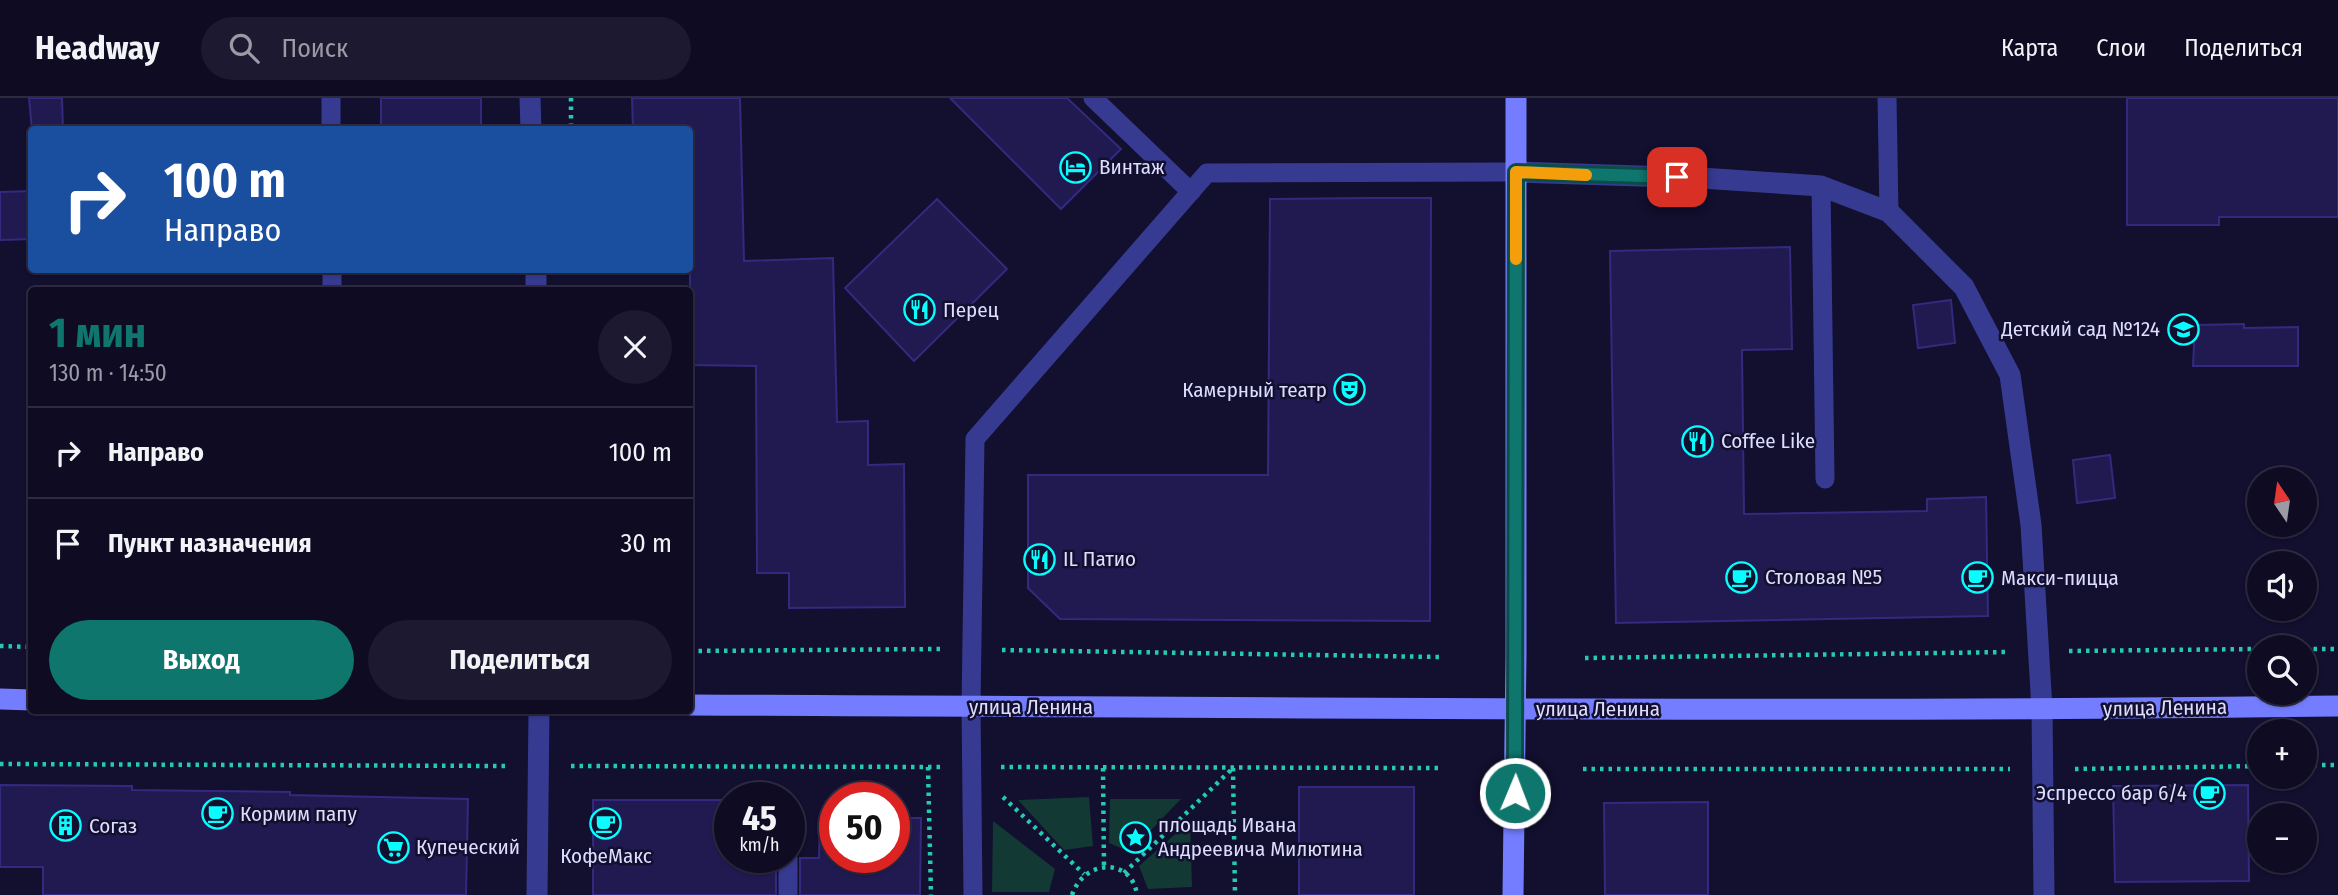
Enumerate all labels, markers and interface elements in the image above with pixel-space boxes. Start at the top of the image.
search box [201,17,691,80]
text: Headway [35,28,159,68]
icon: search [225,29,263,67]
text: Поиск [281,33,348,64]
text: Карта [2001,34,2058,62]
text: Слои [2096,34,2146,62]
text: Поделиться [2184,34,2303,62]
pin [1647,147,1707,207]
hotel icon: Винтаж [1059,150,1093,184]
text: 100 m [164,151,286,210]
icon: right [49,154,140,245]
place label: Винтаж [1099,154,1165,180]
icon: arrive [1658,158,1696,196]
text: Направо [164,211,281,249]
restaurant icon: Перец [903,293,937,327]
place label: Перец [943,297,999,323]
text: 1 мин [49,308,146,358]
button: close [598,310,672,384]
school or university icon: Детский сад №124 [2166,312,2200,346]
place label: Детский сад №124 [2000,316,2160,342]
text: 130 m · 14:50 [49,359,167,387]
theatre icon: Камерный театр [1333,373,1367,407]
place label: Камерный театр [1182,377,1327,403]
restaurant icon: Coffee Like [1681,424,1715,458]
place label: Coffee Like [1721,428,1815,454]
icon: right [49,434,87,472]
text: Направо [108,437,204,468]
text: 100 m [609,437,672,468]
north arrow [2247,467,2317,537]
map controls [2247,467,2317,873]
icon: arrive [49,525,87,563]
text: Пункт назначения [108,528,312,559]
text: 30 m [621,528,672,559]
restaurant icon: IL Патио [1023,542,1057,576]
place label: IL Патио [1063,546,1136,572]
button: sound [2247,551,2317,621]
cafe icon: Столовая №5 [1725,560,1759,594]
cafe icon: Макси-пицца [1961,561,1995,595]
place label: Столовая №5 [1765,564,1882,590]
place label: Макси-пицца [2001,565,2119,591]
button: Выход [49,620,354,700]
button: Поделиться [368,620,672,700]
button: search [2247,635,2317,705]
street label: улица Ленина [969,694,1093,720]
street label: улица Ленина [2103,694,2227,722]
street label: улица Ленина [1536,696,1660,722]
button: + [2247,719,2317,789]
position arrow [1478,756,1552,830]
cafe icon: Эспрессо бар 6/4 [2193,776,2227,810]
place label: Эспрессо бар 6/4 [2036,780,2187,806]
speed limit sign: 50 [819,782,910,873]
cafe icon: Кормим папу [200,797,234,831]
text: 45 [742,797,777,839]
place label: Кормим папу [240,801,357,827]
button: − [2247,803,2317,873]
cafe icon: КофеМакс [589,807,623,841]
building icon: Согаз [49,809,83,843]
place label: площадь Ивана Андреевича Милютина [1158,812,1363,862]
place label: Согаз [89,813,137,839]
place icon: площадь Ивана Андреевича Милютина [1118,820,1152,854]
supermarket icon: Купеческий [376,830,410,864]
place label: Купеческий [416,834,520,860]
text: km/h [739,834,780,856]
place label: КофеМакс [560,843,652,869]

